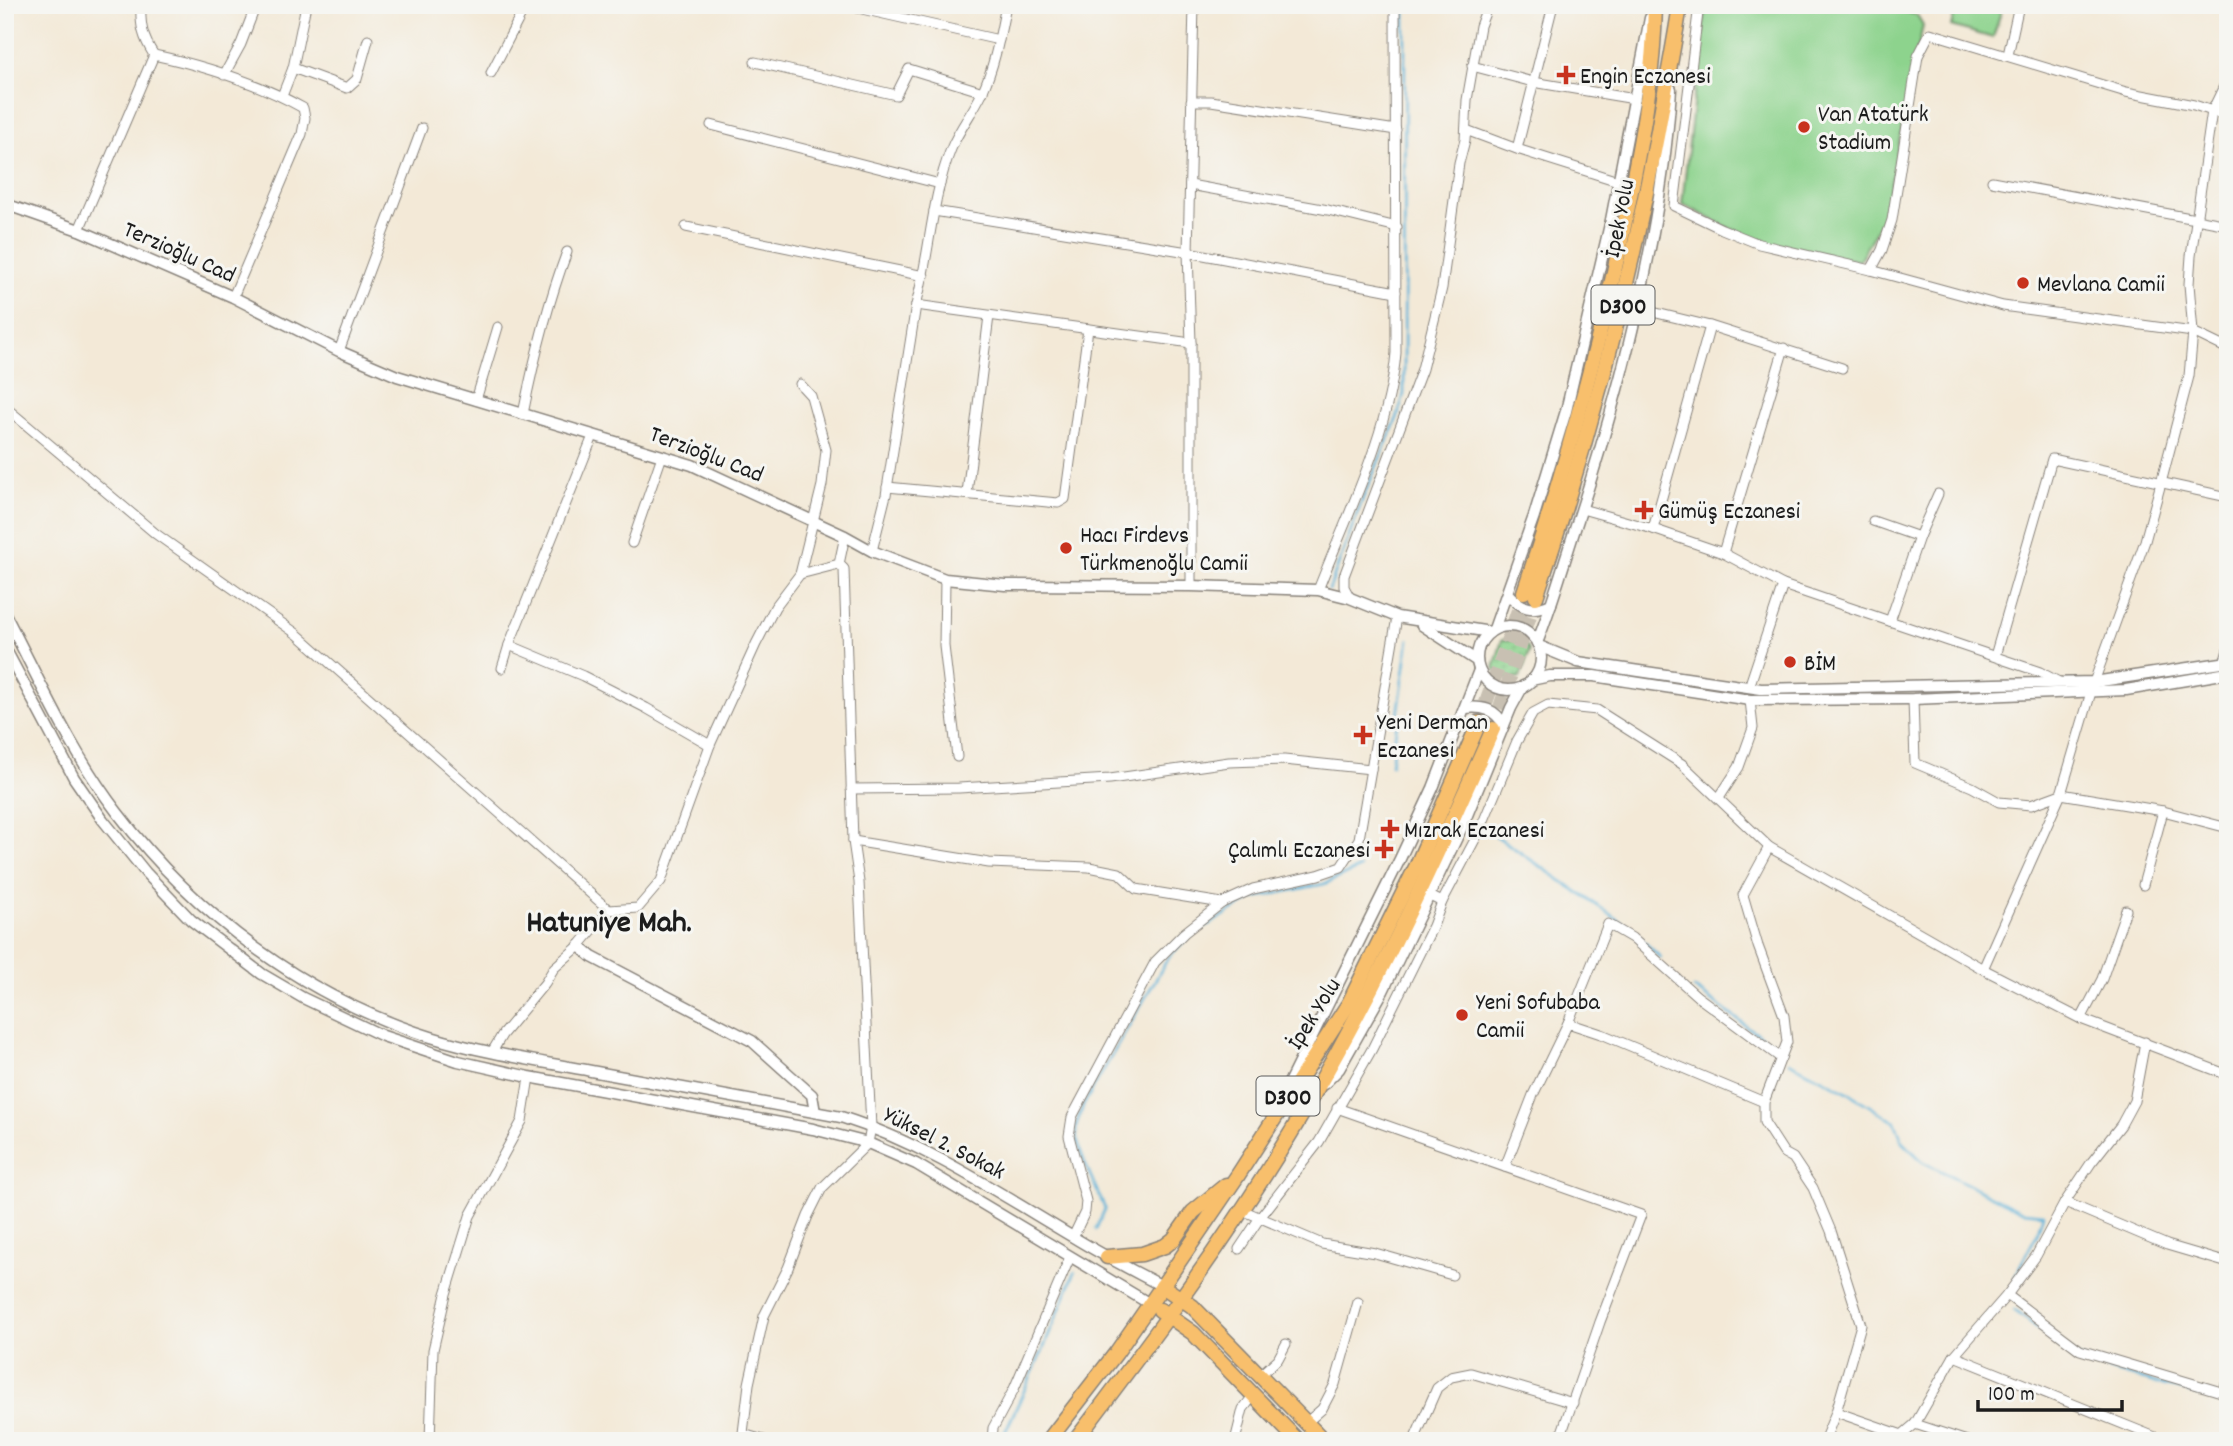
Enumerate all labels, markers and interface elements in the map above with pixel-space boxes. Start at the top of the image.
place label: Engin Eczanesi [1580,61,1711,95]
marker: Engin Eczanesi [1558,67,1574,83]
place label: Van Atatürk Stadium [1818,99,1929,161]
marker: Van Atatürk Stadium [1796,119,1812,135]
street label: İpek Yolu [1597,176,1645,261]
street label: Terzioğlu Cad [117,214,240,294]
place label: Mevlana Camii [2037,269,2165,303]
marker: Mevlana Camii [2015,275,2031,291]
road number: D300 [1592,286,1654,324]
street label: Terzioğlu Cad [644,418,768,493]
place label: Gümüş Eczanesi [1658,496,1800,530]
marker: Gümüş Eczanesi [1636,502,1652,518]
place label: Hacı Firdevs Türkmenoğlu Camii [1080,520,1248,582]
marker: Hacı Firdevs Türkmenoğlu Camii [1058,540,1074,556]
place label: BİM [1804,648,1836,682]
marker: BİM [1782,654,1798,670]
place label: Yeni Derman Eczanesi [1377,707,1488,769]
marker: Yeni Derman Eczanesi [1355,727,1371,743]
place label: Mızrak Eczanesi [1404,815,1544,849]
marker: Mızrak Eczanesi [1382,821,1398,837]
place label: Çalımlı Eczanesi [1228,835,1370,869]
marker: Çalımlı Eczanesi [1376,841,1392,857]
district label: Hatuniye Mah. [526,902,692,948]
street label: İpek Yolu [1280,972,1351,1057]
place label: Yeni Sofubaba Camii [1476,987,1600,1049]
marker: Yeni Sofubaba Camii [1454,1007,1470,1023]
road number: D300 [1256,1077,1320,1116]
street label: Yüksel 2. Sokak [877,1099,1011,1190]
scale bar [1978,1369,2121,1413]
text: 100 m [1988,1381,2035,1411]

